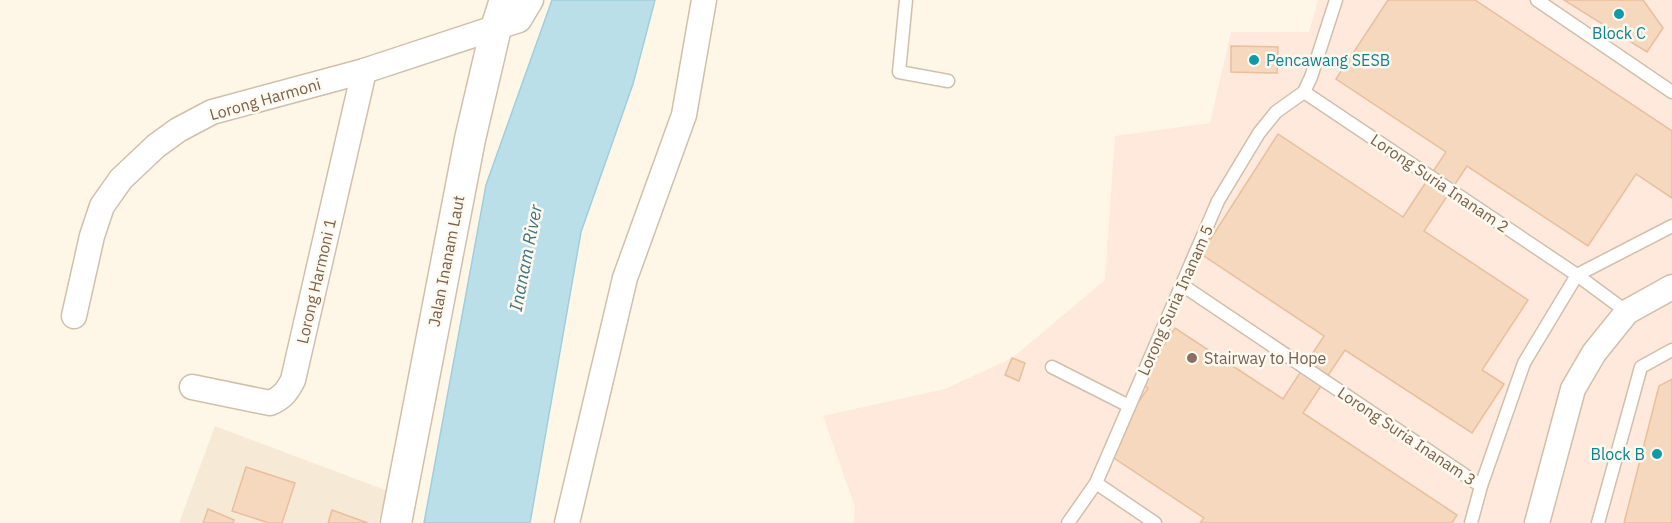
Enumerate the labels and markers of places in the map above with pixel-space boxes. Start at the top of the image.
marker: Block C [1612,7,1626,21]
place label: Block C [1592,23,1646,43]
place label: Pencawang SESB [1266,50,1390,70]
marker: Pencawang SESB [1247,53,1261,67]
place label: Stairway to Hope [1204,348,1327,368]
marker: Stairway to Hope [1185,351,1199,365]
place label: Block B [1591,444,1645,464]
marker: Block B [1650,447,1664,461]

